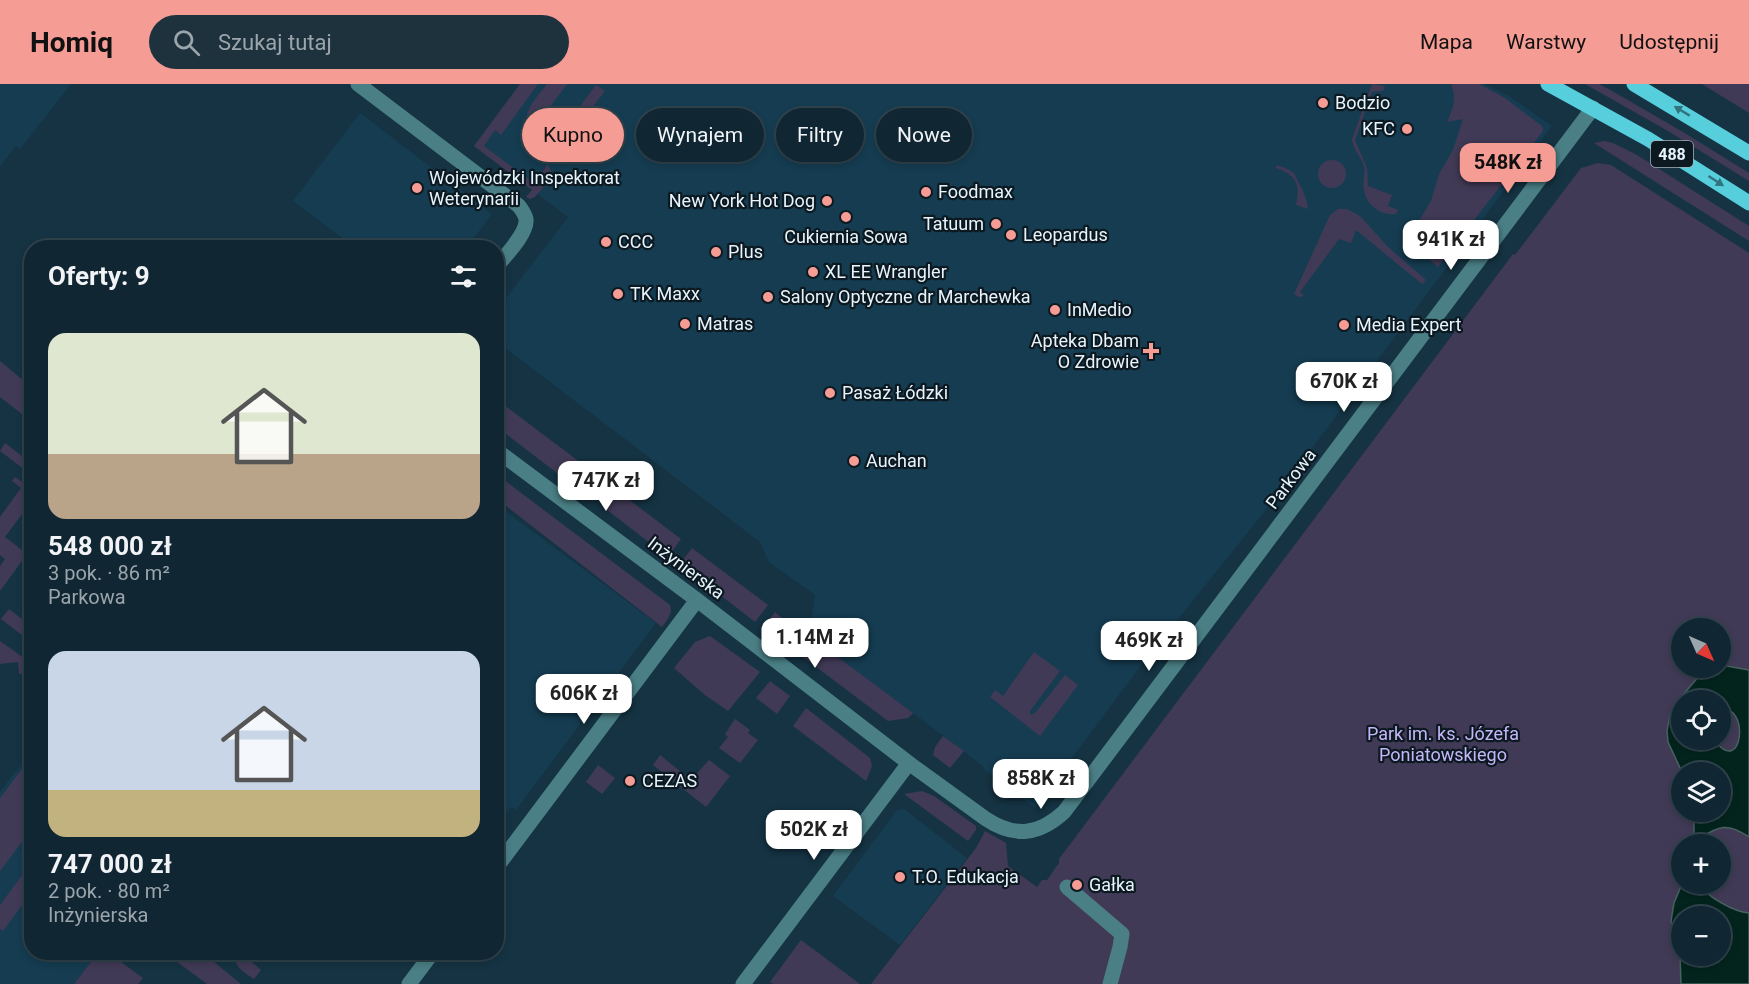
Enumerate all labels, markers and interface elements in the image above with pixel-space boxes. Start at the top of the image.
search box [149,15,569,69]
text: Homiq [30,26,113,59]
icon: search [170,26,203,59]
text: Szukaj tutaj [218,30,332,55]
text: Mapa [1420,30,1473,54]
text: Warstwy [1506,30,1586,54]
text: Udostępnij [1619,30,1719,54]
place label: Bodzio [1335,92,1390,113]
marker: Bodzio [1316,96,1330,110]
one-way arrow [1673,106,1690,117]
chip: Kupno [522,108,624,162]
chip: Wynajem [636,108,764,162]
chip: Filtry [776,108,864,162]
chip: Nowe [876,108,972,162]
place label: KFC [1362,118,1395,139]
marker: KFC [1400,122,1414,136]
road number: 488 [1651,141,1693,167]
pin: 548K zł [1453,143,1563,194]
text: 548K zł [1474,150,1542,174]
place label: Wojewódzki Inspektorat Weterynarii [429,167,620,209]
one-way arrow [1708,175,1724,186]
marker: Wojewódzki Inspektorat Weterynarii [410,181,424,195]
place label: Foodmax [938,181,1013,202]
marker: Foodmax [919,185,933,199]
place label: New York Hot Dog [669,190,815,211]
marker: New York Hot Dog [820,194,834,208]
marker: Cukiernia Sowa [839,210,853,224]
place label: Tatuum [923,213,984,234]
marker: Tatuum [989,217,1003,231]
pin: 941K zł [1396,220,1506,271]
place label: Leopardus [1023,224,1108,245]
place label: Cukiernia Sowa [784,226,908,247]
text: 941K zł [1417,227,1485,251]
marker: Leopardus [1004,228,1018,242]
place label: CCC [618,231,653,252]
marker: CCC [599,235,613,249]
place label: Plus [728,241,763,262]
marker: Plus [709,245,723,259]
icon: filters [447,260,480,293]
text: Oferty: 9 [48,261,150,291]
place label: XL EE Wrangler [825,261,947,282]
marker: XL EE Wrangler [806,265,820,279]
place label: TK Maxx [630,283,700,304]
place label: Salony Optyczne dr Marchewka [780,286,1031,307]
marker: TK Maxx [611,287,625,301]
marker: Salony Optyczne dr Marchewka [761,290,775,304]
place label: InMedio [1067,299,1132,320]
marker: InMedio [1048,303,1062,317]
place label: Matras [697,313,753,334]
place label: Media Expert [1356,314,1461,335]
marker: Matras [678,317,692,331]
marker: Media Expert [1337,318,1351,332]
place label: Apteka Dbam O Zdrowie [1031,330,1139,372]
marker: Apteka Dbam O Zdrowie [1144,344,1158,358]
pin: 670K zł [1289,362,1399,413]
text: 670K zł [1310,369,1378,393]
icon: home [210,372,318,480]
place label: Pasaż Łódzki [842,382,948,403]
marker: Pasaż Łódzki [823,386,837,400]
street label: Parkowa [1261,444,1320,513]
place label: Auchan [866,450,927,471]
marker: Auchan [847,454,861,468]
pin: 747K zł [551,461,661,512]
text: 747K zł [572,468,640,492]
text: 548 000 zł [48,531,172,561]
street label: Inżynierska [644,532,729,603]
text: 3 pok. · 86 m² [48,561,170,585]
text: Parkowa [48,585,126,609]
pin: 1.14M zł [753,618,877,669]
north arrow [1671,618,1731,678]
map controls [1671,618,1731,966]
pin: 469K zł [1094,621,1204,672]
text: 1.14M zł [775,625,855,649]
text: 469K zł [1115,628,1183,652]
pin: 606K zł [529,674,639,725]
text: 606K zł [550,681,618,705]
icon: home [210,690,318,798]
button: locate [1671,690,1731,750]
park label: Park im. ks. Józefa Poniatowskiego [1367,723,1519,765]
pin: 858K zł [986,759,1096,810]
button: layers [1671,762,1731,822]
text: 858K zł [1007,766,1075,790]
place label: CEZAS [642,770,698,791]
marker: CEZAS [623,774,637,788]
pin: 502K zł [759,810,869,861]
text: 502K zł [780,817,848,841]
button: + [1671,834,1731,894]
text: 747 000 zł [48,849,172,879]
place label: T.O. Edukacja [912,866,1019,887]
marker: T.O. Edukacja [893,870,907,884]
place label: Gałka [1089,874,1135,895]
marker: Gałka [1070,878,1084,892]
text: 2 pok. · 80 m² [48,879,170,903]
text: Inżynierska [48,903,149,927]
button: − [1671,906,1731,966]

